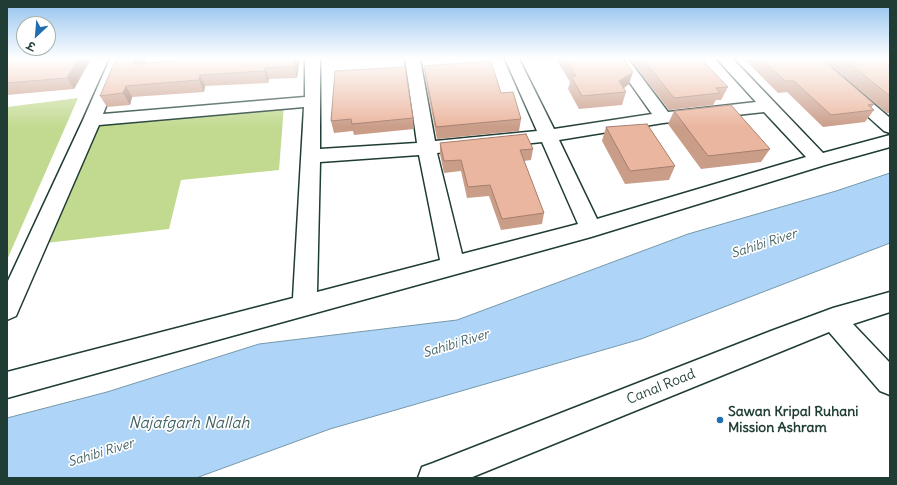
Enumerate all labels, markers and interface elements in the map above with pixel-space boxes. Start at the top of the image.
north arrow [16,16,56,56]
text: उ [25,38,38,54]
water label: Sahibi River [729,226,799,262]
water label: Sahibi River [421,327,491,361]
street label: Canal Road [624,366,698,408]
place label: Sawan Kripal Ruhani Mission Ashram [728,404,858,436]
water label: Najafgarh Nallah [128,413,250,433]
marker: Sawan Kripal Ruhani Mission Ashram [715,415,725,425]
water label: Sahibi River [66,436,136,470]

